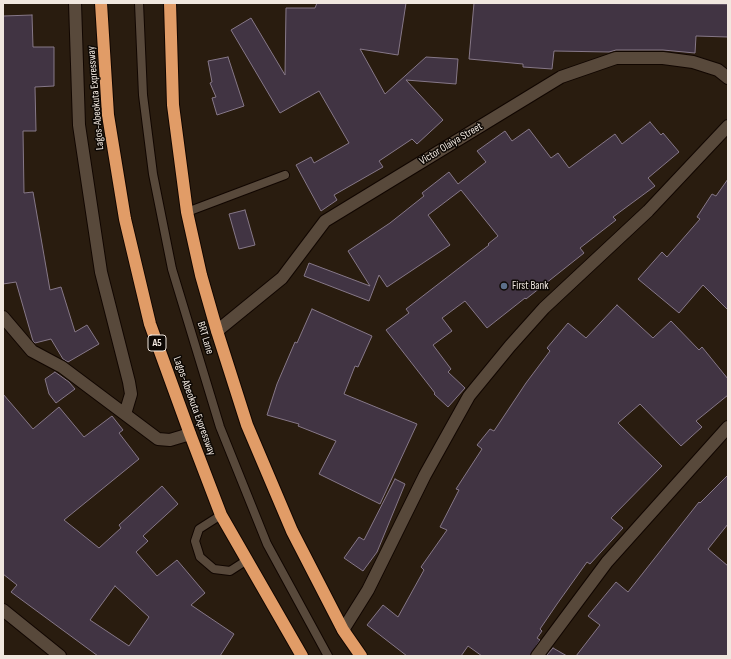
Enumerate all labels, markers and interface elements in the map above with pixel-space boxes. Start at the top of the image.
street label: Lagos-Abeokuta Expressway [85,45,107,151]
street label: Victor Olaiya Street [417,120,485,168]
place label: First Bank [512,279,548,293]
marker: First Bank [499,281,509,291]
street label: BRT Lane [194,320,216,356]
road number: A5 [148,335,166,351]
street label: Lagos-Abeokuta Expressway [170,355,218,457]

